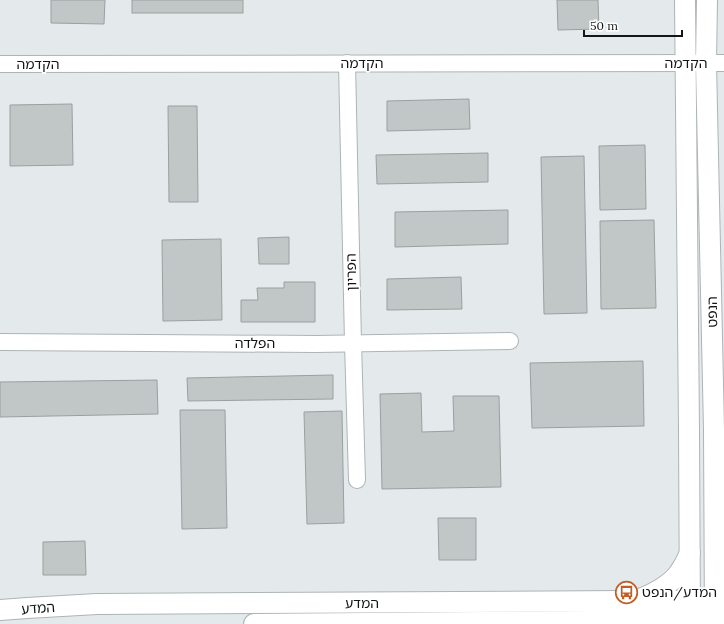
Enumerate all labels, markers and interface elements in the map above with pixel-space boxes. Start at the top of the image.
scale bar [584,12,682,38]
text: 50 m [590,18,618,33]
street label: הקדמה [341,54,384,72]
street label: הקדמה [665,54,708,72]
street label: הקדמה [17,55,60,73]
street label: הפריון [342,253,360,291]
street label: הנפט [703,296,721,328]
street label: הפלדה [235,334,275,352]
bus stop icon: המדע/הנפט [613,579,639,605]
place label: המדע/הנפט [642,583,717,601]
street label: המדע [345,594,379,612]
street label: המדע [20,598,56,618]

